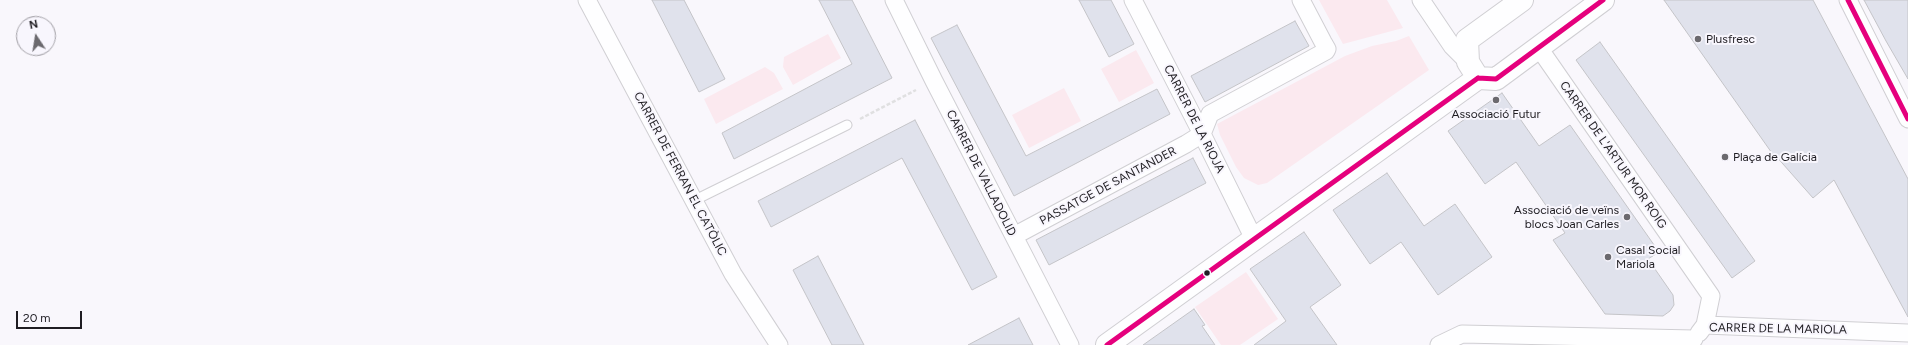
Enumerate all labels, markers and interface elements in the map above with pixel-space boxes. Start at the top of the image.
north arrow [16,16,56,56]
text: N [28,18,39,32]
place label: Plusfresc [1706,32,1755,46]
marker: Plusfresc [1693,34,1703,44]
street label: CARRER DE LA RIOJA [1160,63,1228,175]
street label: CARRER DE L'ARTUR MOR ROIG [1556,79,1670,231]
street label: CARRER DE FERRAN EL CATÒLIC [631,89,729,259]
marker: Associació Futur [1491,95,1501,105]
place label: Associació Futur [1451,107,1541,121]
street label: CARRER DE VALLADOLID [943,108,1019,238]
street label: PASSATGE DE SANTANDER [1037,144,1179,228]
place label: Plaça de Galícia [1733,150,1817,164]
marker: Plaça de Galícia [1720,152,1730,162]
place label: Associació de veïns blocs Joan Carles [1514,203,1619,231]
marker: Associació de veïns blocs Joan Carles [1622,212,1632,222]
place label: Casal Social Mariola [1616,243,1680,271]
marker: Casal Social Mariola [1603,252,1613,262]
unlabelled marker [1202,268,1212,278]
scale bar [18,303,84,329]
text: 20 m [23,311,51,325]
street label: CARRER DE LA MARIOLA [1709,321,1847,337]

